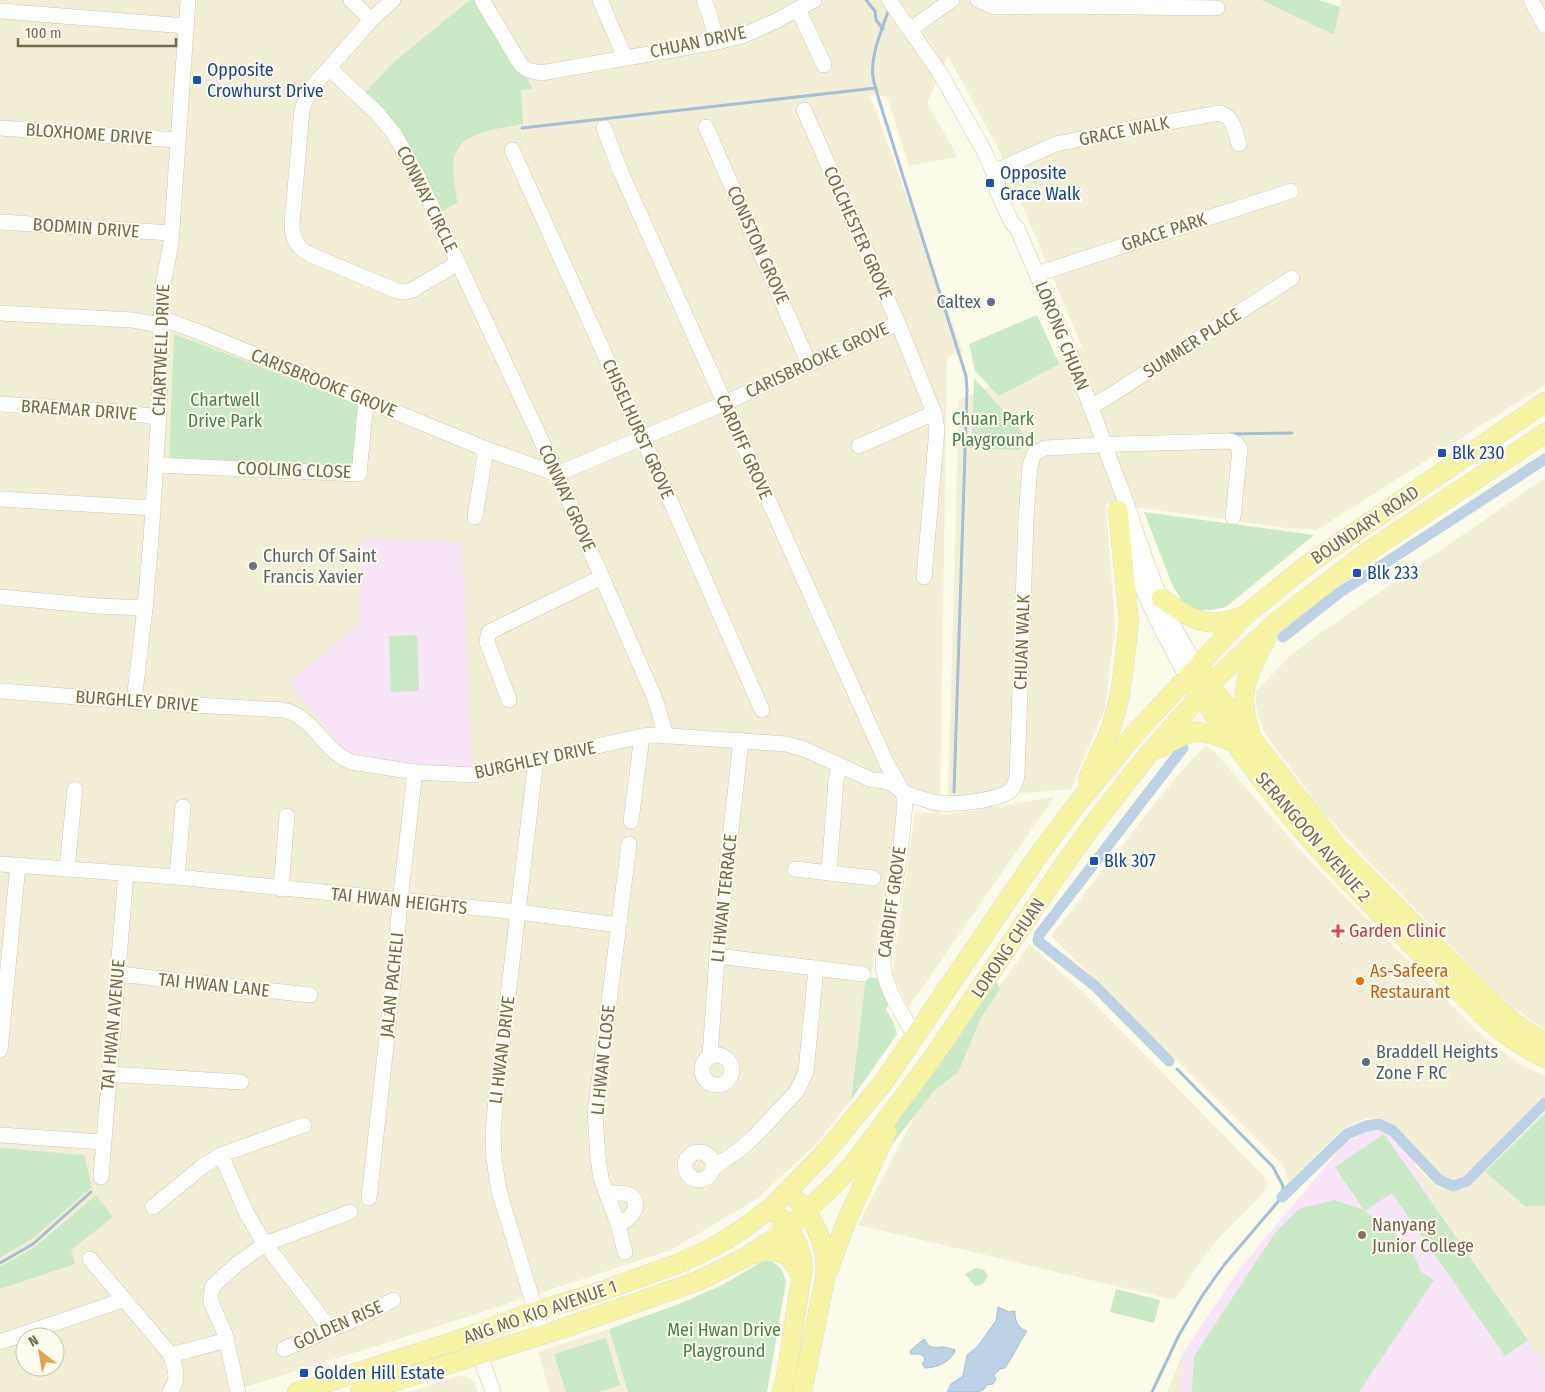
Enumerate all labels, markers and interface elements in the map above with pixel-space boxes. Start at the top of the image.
scale bar [18,15,175,47]
street label: CHUAN DRIVE [648,21,748,63]
text: 100 m [25,24,62,42]
place label: Opposite Crowhurst Drive [207,59,324,102]
marker: Opposite Crowhurst Drive [191,74,203,86]
street label: GRACE WALK [1077,111,1172,151]
street label: BLOXHOME DRIVE [25,119,153,149]
street label: CONWAY CIRCLE [392,142,462,256]
place label: Opposite Grace Walk [1000,162,1081,205]
street label: COLCHESTER GROVE [819,163,897,303]
marker: Opposite Grace Walk [984,177,996,189]
street label: CONISTON GROVE [722,182,794,308]
street label: GRACE PARK [1119,208,1210,256]
street label: BODMIN DRIVE [32,213,140,243]
street label: LORONG CHUAN [1030,278,1094,394]
street label: CHARTWELL DRIVE [148,284,174,416]
place label: Caltex [936,291,981,313]
marker: Caltex [985,296,997,308]
street label: SUMMER PLACE [1139,303,1245,383]
street label: CARISBROOKE GROVE [742,317,892,403]
street label: CARISBROOKE GROVE [248,344,400,422]
street label: CHISELHURST GROVE [597,355,679,503]
park label: Chartwell Drive Park [188,389,263,432]
street label: CARDIFF GROVE [711,391,777,503]
street label: BRAEMAR DRIVE [20,395,138,425]
park label: Chuan Park Playground [952,408,1035,451]
street label: CONWAY GROVE [534,441,600,555]
place label: Blk 230 [1452,442,1505,464]
marker: Blk 230 [1436,447,1448,459]
street label: COOLING CLOSE [236,457,352,483]
street label: BOUNDARY ROAD [1307,481,1423,569]
place label: Church Of Saint Francis Xavier [263,545,377,588]
marker: Church Of Saint Francis Xavier [247,560,259,572]
place label: Blk 233 [1367,562,1418,584]
marker: Blk 233 [1351,567,1363,579]
street label: CHUAN WALK [1009,593,1035,690]
street label: BURGHLEY DRIVE [75,686,199,716]
street label: BURGHLEY DRIVE [472,736,598,784]
street label: SERANGOON AVENUE 2 [1251,768,1375,906]
street label: LI HWAN TERRACE [706,833,742,963]
street label: CARDIFF GROVE [873,845,911,959]
place label: Blk 307 [1104,850,1156,872]
marker: Blk 307 [1088,855,1100,867]
street label: TAI HWAN HEIGHTS [330,883,468,919]
street label: LORONG CHUAN [967,894,1049,1002]
place label: Garden Clinic [1349,920,1446,942]
marker: Garden Clinic [1331,924,1345,938]
street label: JALAN PACHELI [376,931,408,1039]
street label: TAI HWAN AVENUE [96,958,130,1092]
place label: As-Safeera Restaurant [1370,960,1450,1003]
street label: TAI HWAN LANE [157,968,271,1002]
marker: As-Safeera Restaurant [1354,975,1366,987]
street label: LI HWAN DRIVE [484,995,520,1105]
street label: LI HWAN CLOSE [586,1004,620,1116]
place label: Braddell Heights Zone F RC [1376,1041,1498,1084]
marker: Braddell Heights Zone F RC [1360,1056,1372,1068]
place label: Nanyang Junior College [1372,1214,1474,1257]
marker: Nanyang Junior College [1356,1229,1368,1241]
street label: ANG MO KIO AVENUE 1 [460,1275,620,1349]
street label: GOLDEN RISE [290,1296,386,1354]
park label: Mei Hwan Drive Playground [667,1319,781,1362]
north arrow [15,1327,65,1377]
text: N [26,1332,42,1351]
place label: Golden Hill Estate [314,1362,445,1384]
marker: Golden Hill Estate [298,1367,310,1379]

